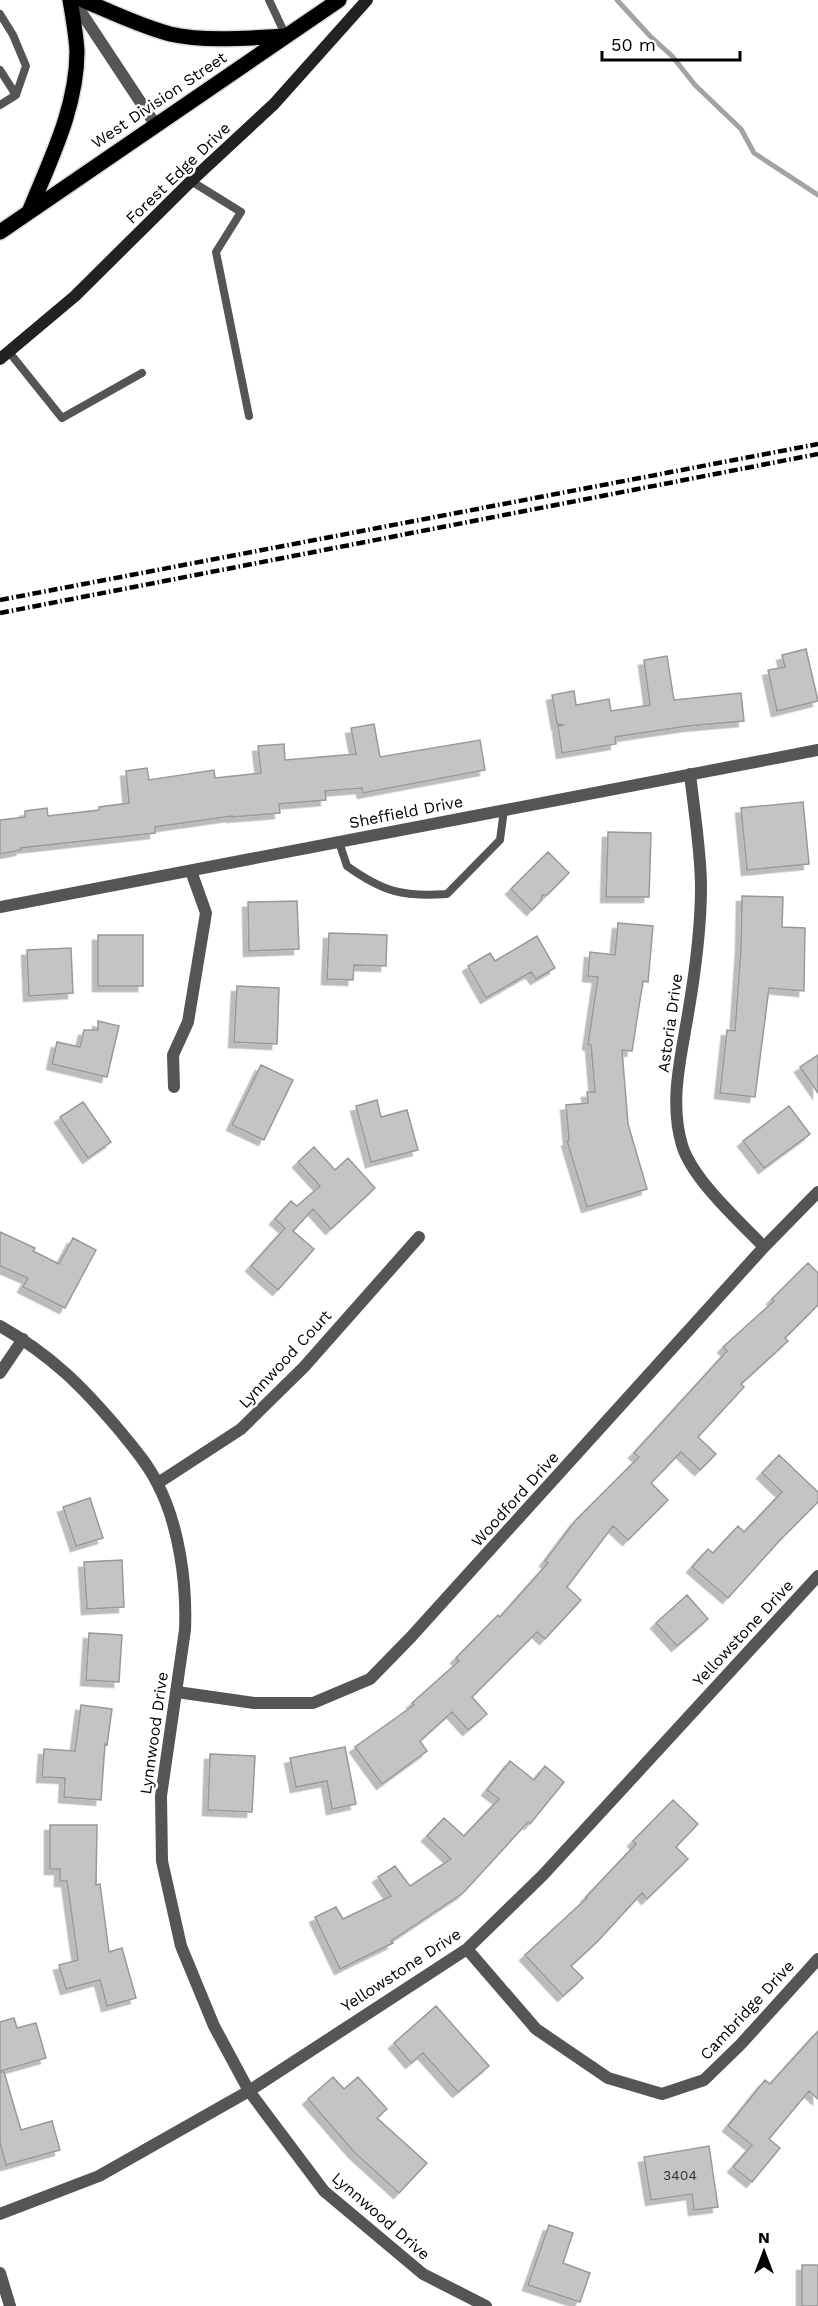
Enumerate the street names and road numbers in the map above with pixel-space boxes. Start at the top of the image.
street label: West Division Street [88,48,230,152]
street label: Forest Edge Drive [122,118,234,228]
street label: Sheffield Drive [347,792,465,832]
street label: Astoria Drive [654,972,686,1074]
street label: Lynnwood Court [235,1306,335,1412]
street label: Woodford Drive [467,1448,563,1550]
street label: Yellowstone Drive [689,1576,797,1690]
street label: Lynnwood Drive [136,1670,172,1796]
street label: Yellowstone Drive [338,1924,464,2016]
street label: Cambridge Drive [696,1956,798,2064]
street label: Lynnwood Drive [328,2168,434,2264]

